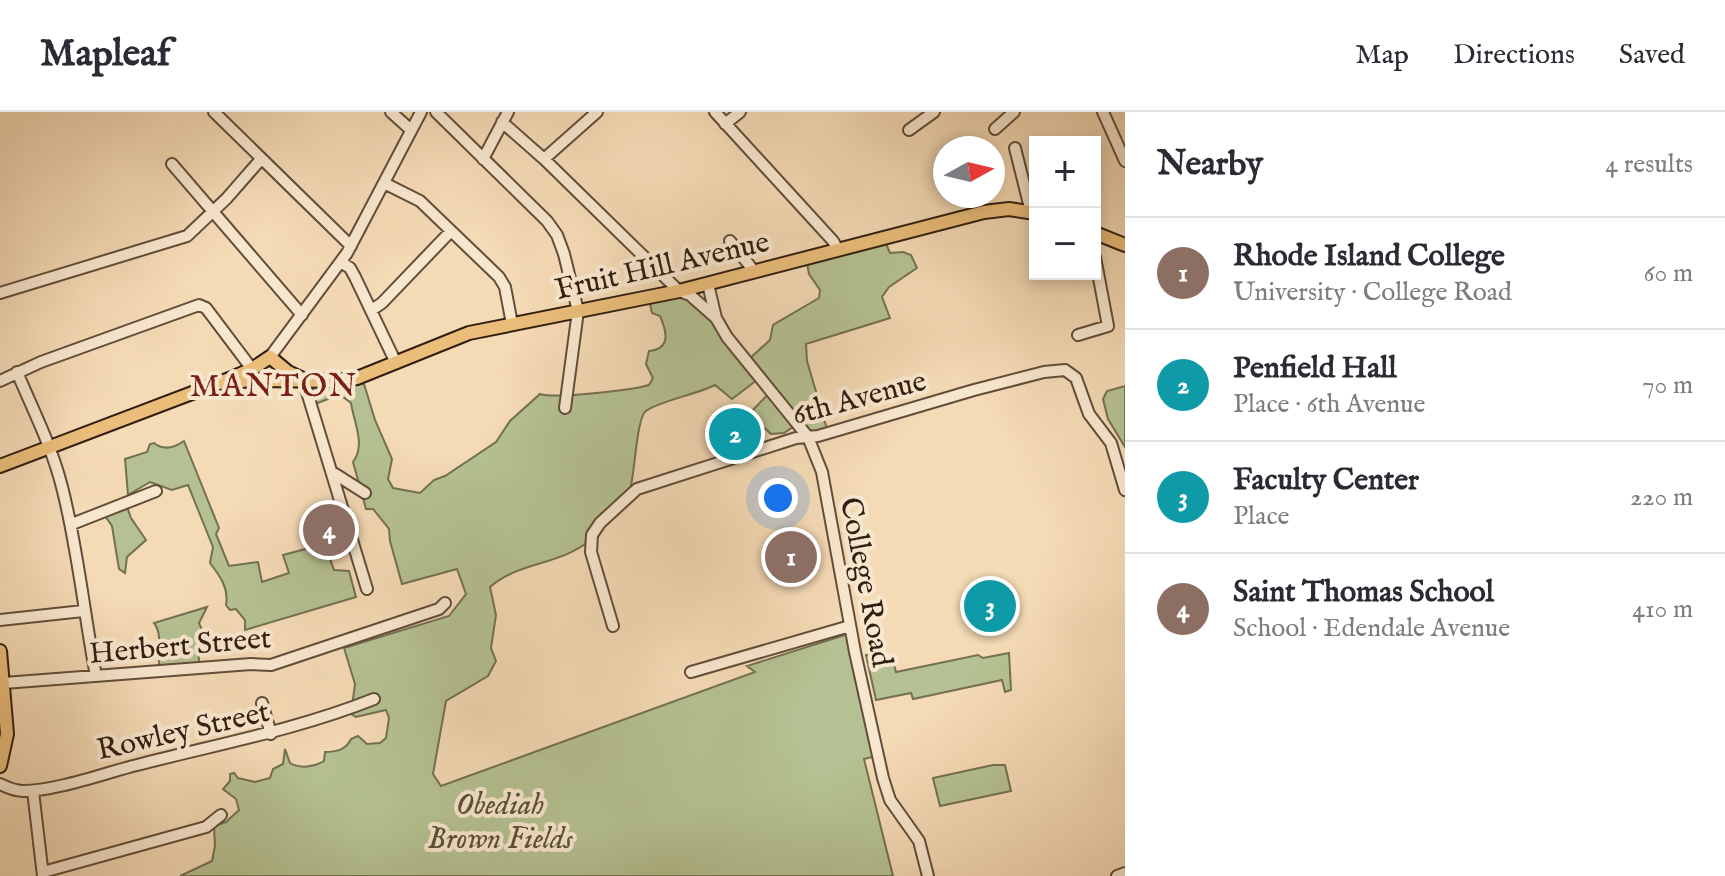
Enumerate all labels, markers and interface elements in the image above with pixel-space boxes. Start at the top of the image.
text: Mapleaf [40,31,170,79]
text: Map [1355,38,1409,73]
text: Directions [1453,38,1575,73]
text: Saved [1619,38,1685,73]
north arrow [933,136,1005,208]
map controls [1029,136,1101,280]
button: + [1029,136,1101,208]
text: Nearby [1157,143,1263,186]
text: 4 results [1605,148,1693,181]
button: − [1029,208,1101,280]
street label: Fruit Hill Avenue [552,224,773,310]
text: Rhode Island College [1233,238,1505,276]
text: 1 [1178,257,1188,290]
text: 60 m [1644,257,1693,290]
text: University · College Road [1233,276,1512,309]
text: Penfield Hall [1233,350,1397,388]
street label: 6th Avenue [788,363,931,435]
district label: MANTON [190,367,358,408]
text: 2 [1177,369,1189,402]
text: 70 m [1642,369,1693,402]
text: Place · 6th Avenue [1233,388,1425,421]
pin: 2 [709,404,761,464]
text: Faculty Center [1233,462,1419,500]
your location [758,478,798,518]
text: 3 [1178,481,1188,514]
text: 220 m [1630,481,1693,514]
street label: College Road [830,494,900,671]
pin: 4 [303,500,355,560]
text: Place [1233,500,1289,533]
pin: 1 [765,527,817,587]
text: Saint Thomas School [1233,574,1494,612]
pin: 3 [964,576,1016,636]
text: 4 [1177,593,1189,626]
text: 410 m [1632,593,1693,626]
text: School · Edendale Avenue [1233,612,1510,645]
street label: Herbert Street [88,620,273,674]
street label: Rowley Street [94,694,273,770]
park label: Obediah Brown Fields [427,787,573,859]

